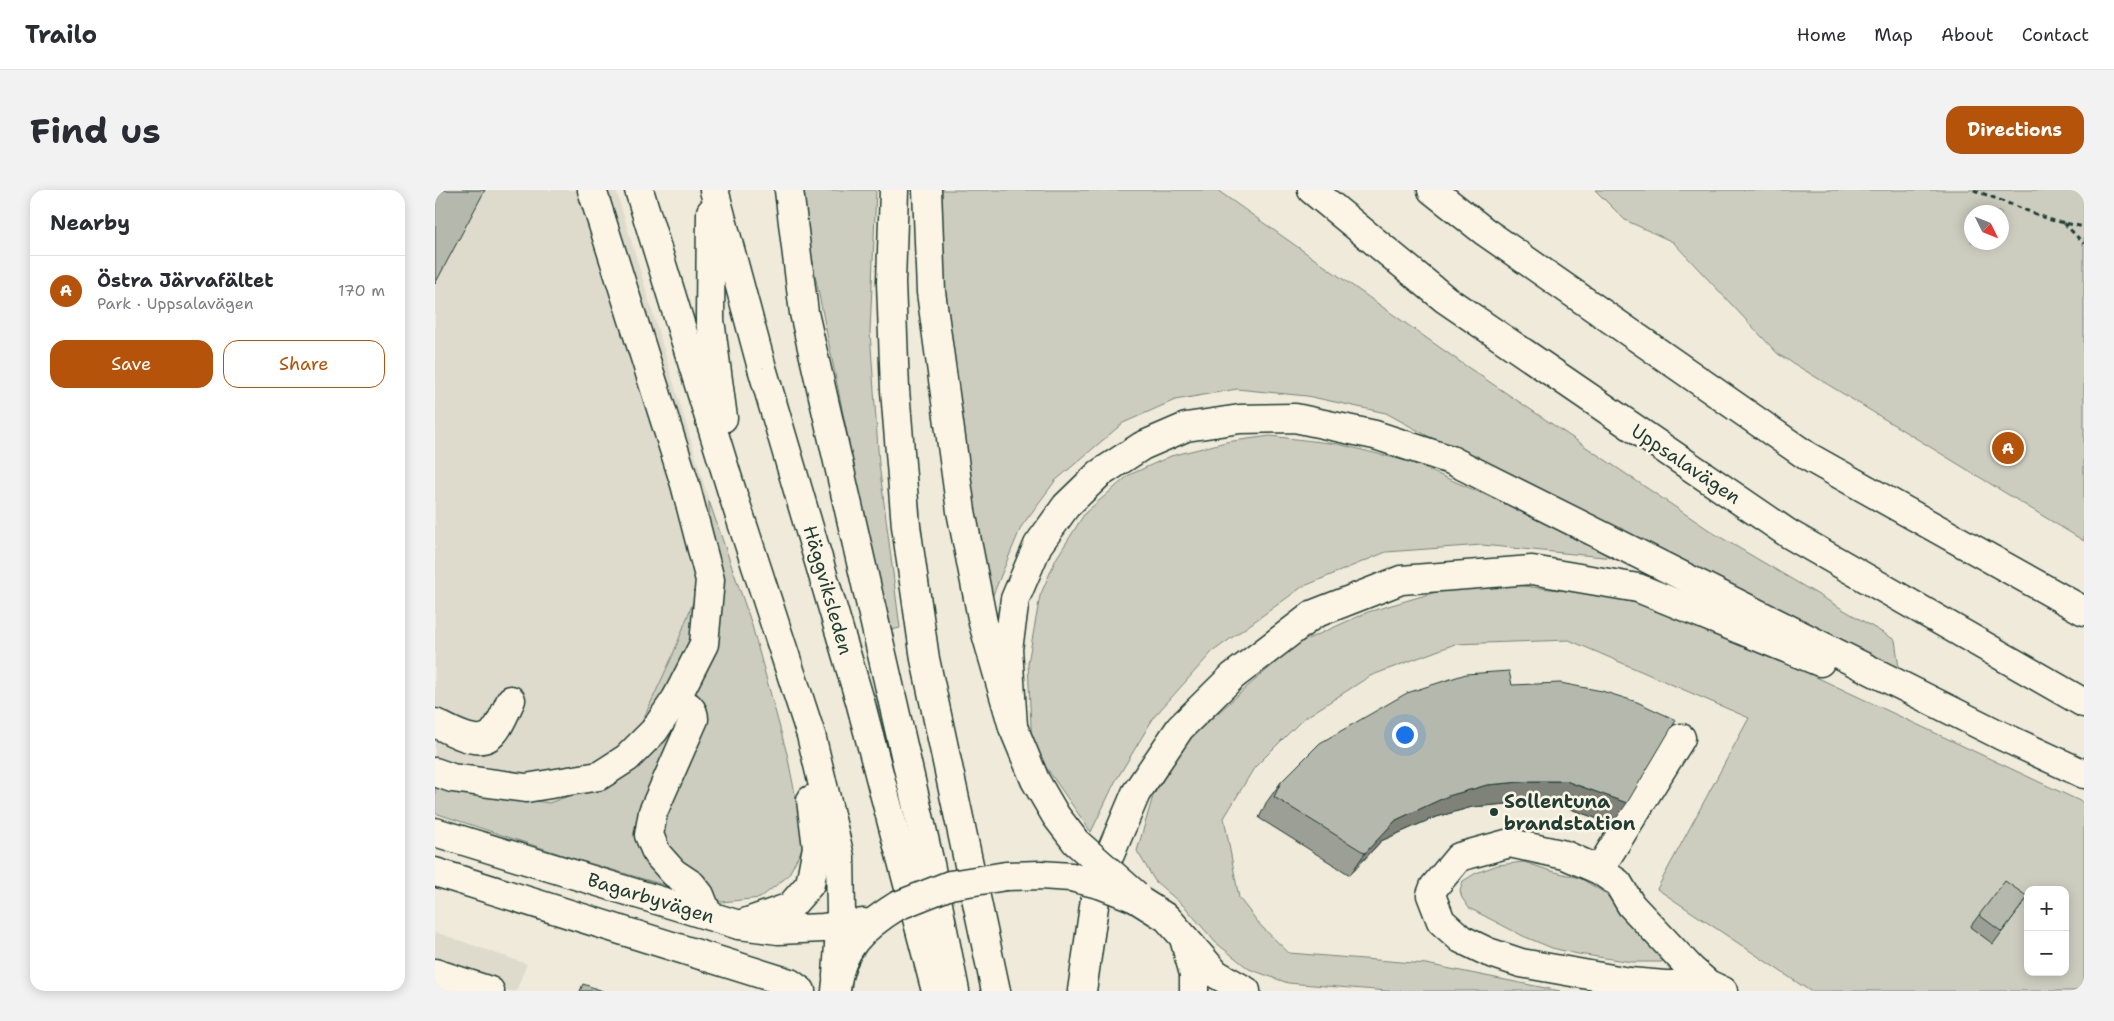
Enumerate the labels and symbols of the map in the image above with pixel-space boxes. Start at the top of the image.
north arrow [1964,205,2009,250]
street label: Uppsalavägen [1626,418,1746,510]
pin: A [1992,429,2024,467]
street label: Häggviksleden [798,522,858,658]
your location [1392,722,1418,748]
place label: Sollentuna brandstation [1504,789,1636,836]
marker: Sollentuna brandstation [1488,806,1500,818]
street label: Bagarbyvägen [585,867,717,929]

